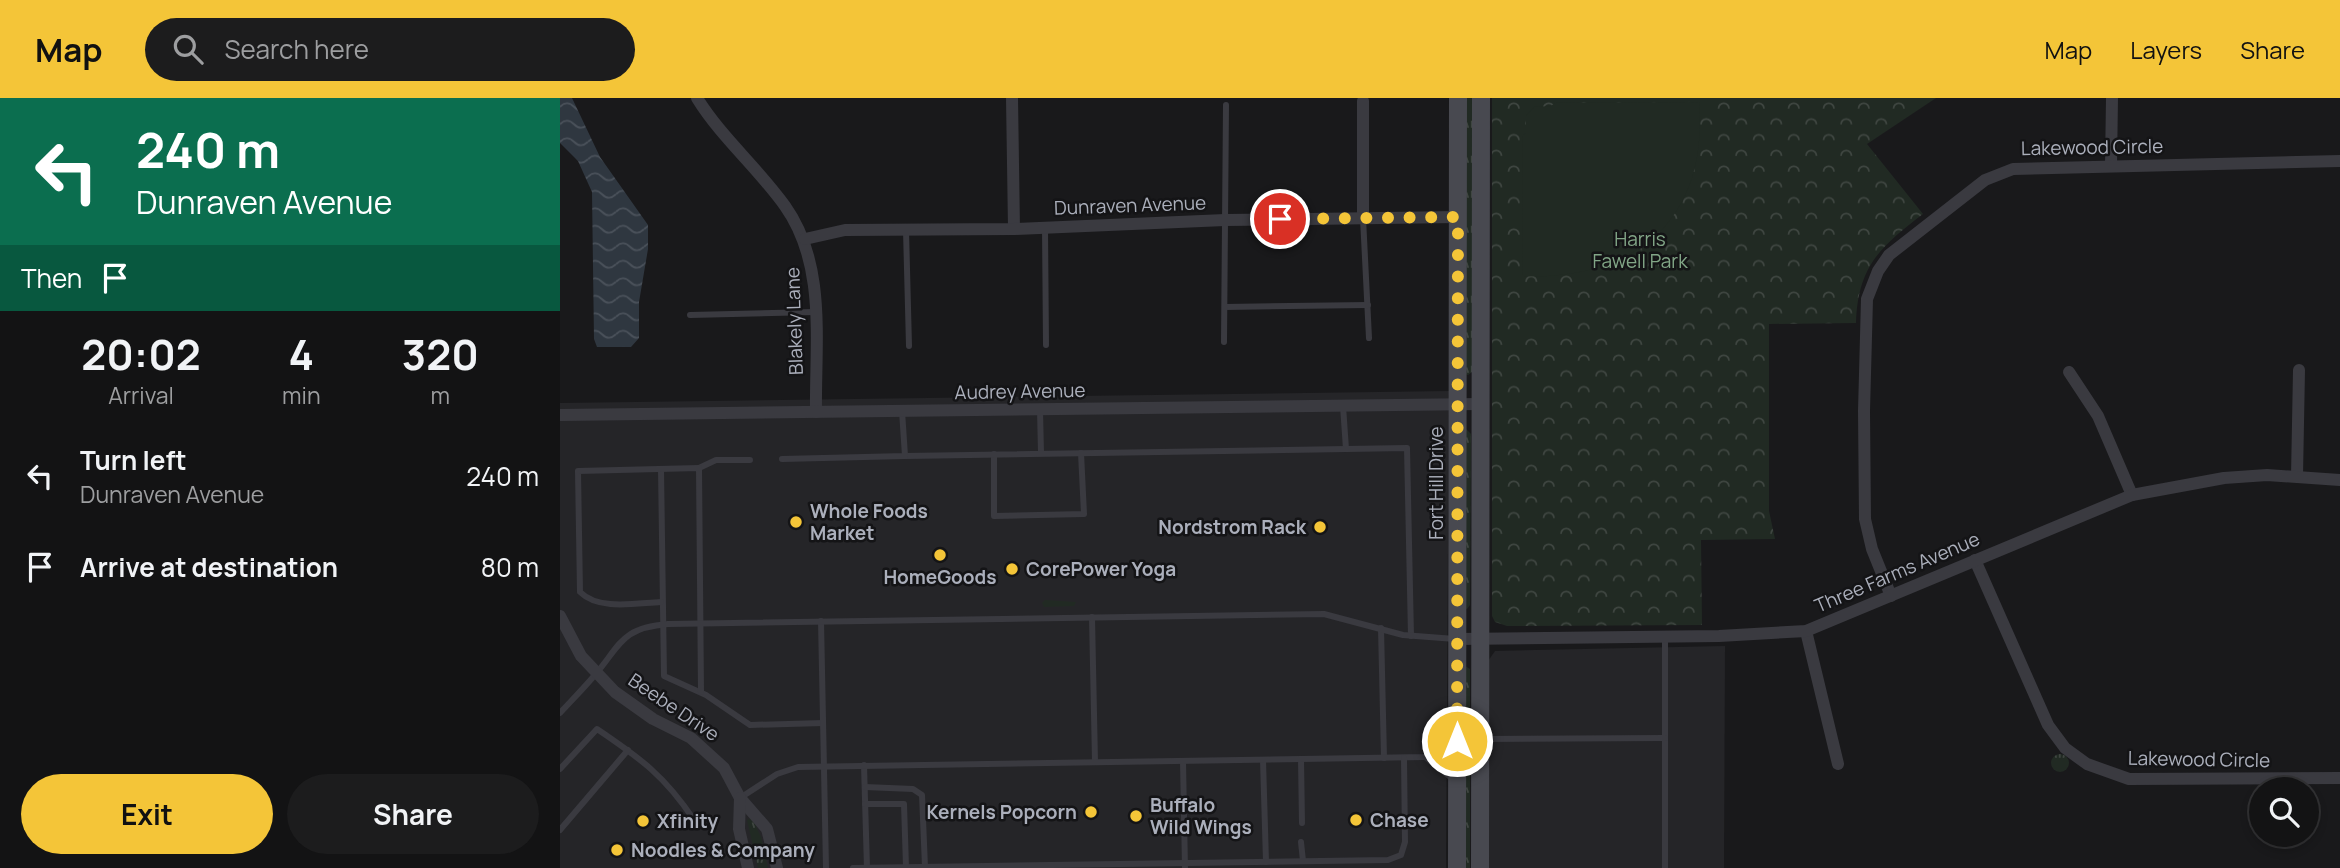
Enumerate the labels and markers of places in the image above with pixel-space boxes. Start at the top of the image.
pin [1250,189,1310,249]
place label: Whole Foods Market [810,498,928,546]
marker: Whole Foods Market [788,514,804,530]
place label: Nordstrom Rack [1158,514,1307,540]
marker: Nordstrom Rack [1312,519,1328,535]
marker: HomeGoods [932,547,948,563]
place label: CorePower Yoga [1026,556,1176,582]
marker: CorePower Yoga [1004,561,1020,577]
place label: HomeGoods [883,564,997,590]
place label: Buffalo Wild Wings [1150,792,1252,840]
place label: Kernels Popcorn [927,799,1077,825]
marker: Kernels Popcorn [1083,804,1099,820]
place label: Chase [1370,807,1429,833]
place label: Xfinity [657,808,718,834]
marker: Buffalo Wild Wings [1128,808,1144,824]
marker: Chase [1348,812,1364,828]
marker: Xfinity [635,813,651,829]
place label: Noodles & Company [631,837,815,863]
marker: Noodles & Company [609,842,625,858]

